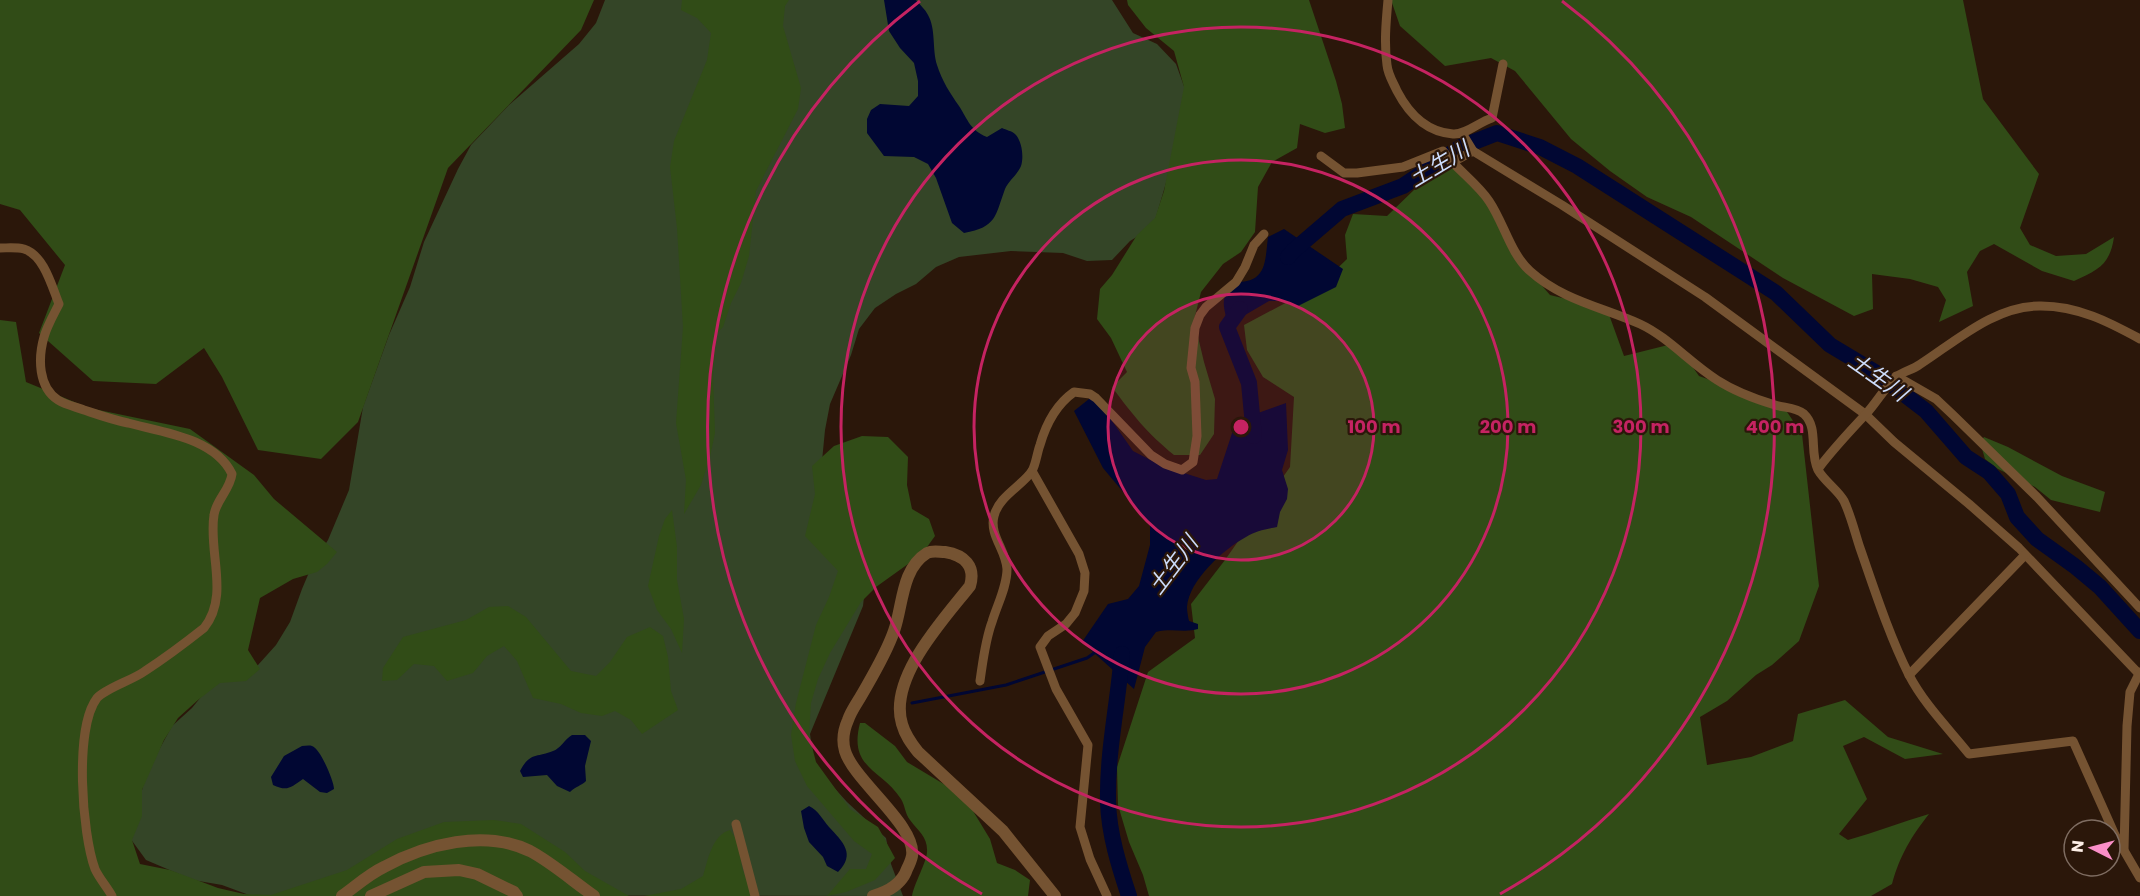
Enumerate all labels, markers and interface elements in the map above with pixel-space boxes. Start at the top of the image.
water label: 土生川 [1403,133,1477,194]
water label: 土生川 [1842,345,1916,410]
text: 100 m [1347,414,1401,439]
text: 200 m [1480,414,1536,439]
text: 300 m [1612,414,1670,439]
text: 400 m [1746,414,1804,439]
centre of rings [1231,417,1251,437]
water label: 土生川 [1141,528,1206,601]
north arrow [2062,818,2122,878]
text: N [2066,839,2090,854]

